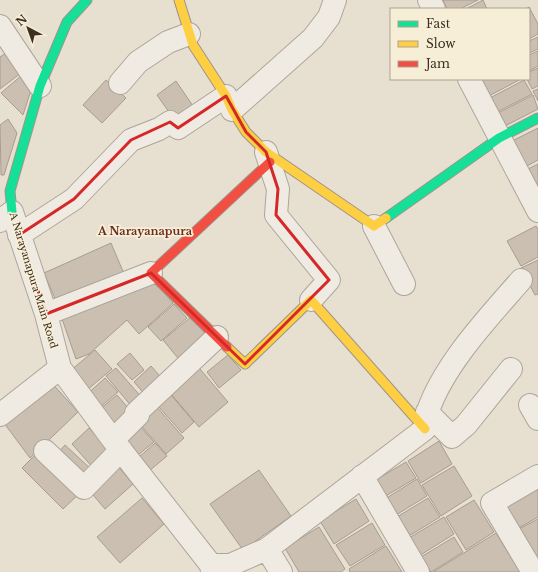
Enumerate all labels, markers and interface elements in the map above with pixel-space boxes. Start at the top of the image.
north arrow [8,8,48,48]
legend [390,8,530,80]
text: N [13,11,30,29]
text: Fast [426,16,451,31]
text: Slow [426,36,456,51]
text: Jam [424,56,450,71]
street label: A Narayanapura Main Road [6,210,60,350]
district label: A Narayanapura [97,224,193,238]

